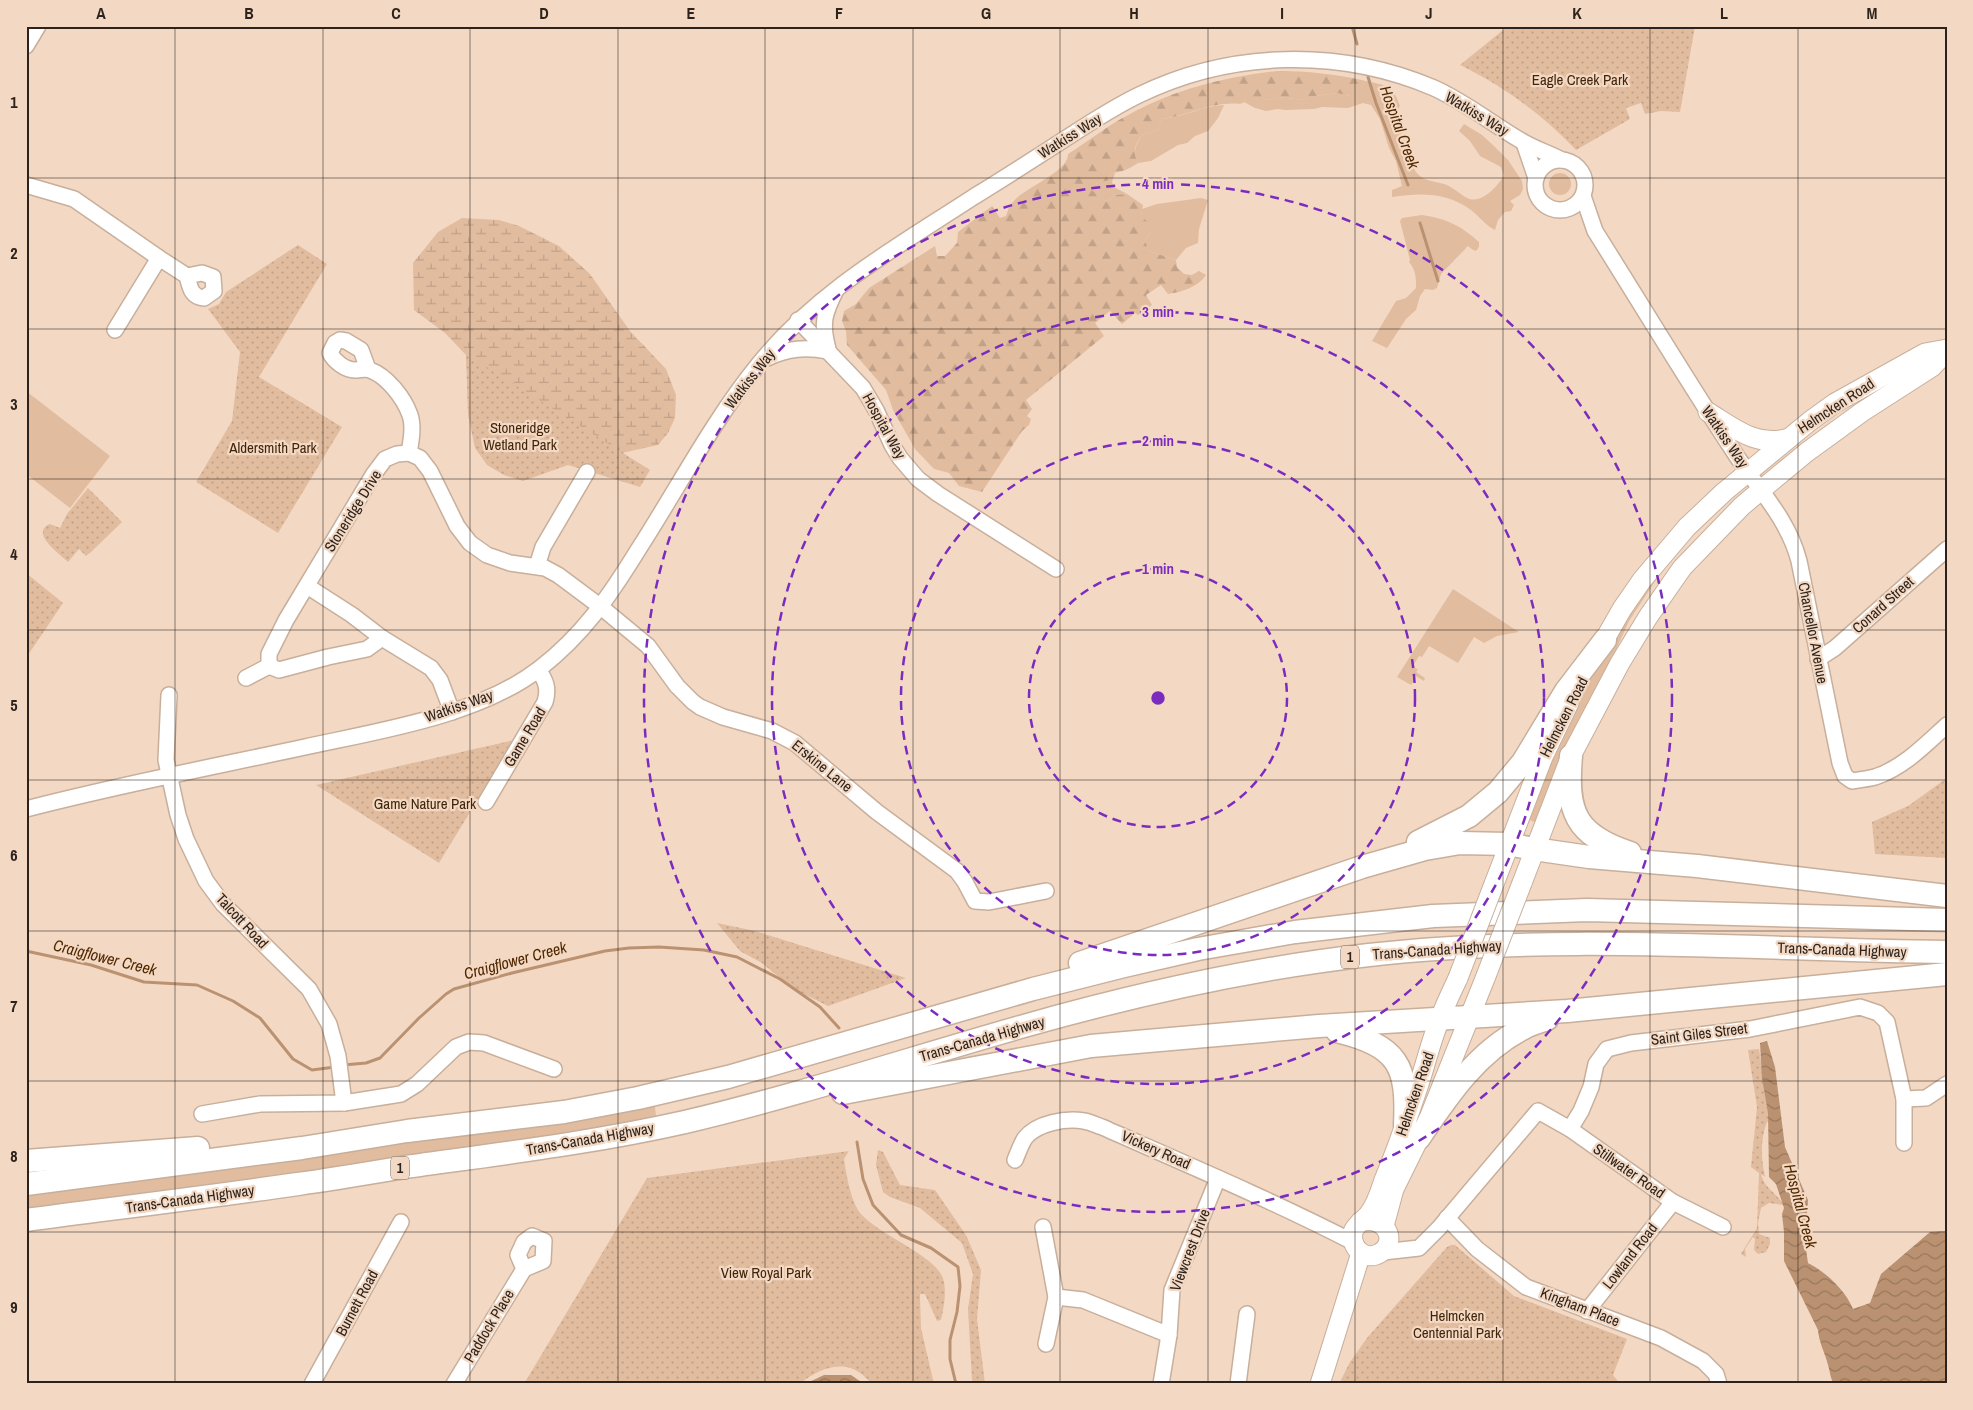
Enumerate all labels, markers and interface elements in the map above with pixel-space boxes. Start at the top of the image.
text: A [96,2,106,24]
text: B [244,2,254,24]
text: C [391,2,401,24]
text: D [539,2,549,24]
text: E [687,2,696,24]
text: F [835,2,843,24]
text: G [981,2,991,24]
text: H [1129,2,1139,24]
text: I [1280,2,1284,24]
text: J [1425,2,1433,24]
text: K [1572,2,1582,24]
text: L [1720,2,1728,24]
text: M [1867,2,1878,24]
park label: Eagle Creek Park [1532,69,1629,90]
water label: Hospital Creek [1375,82,1425,172]
street label: Watkiss Way [1441,86,1514,141]
text: 1 [10,91,18,113]
street label: Watkiss Way [1034,107,1106,163]
text: 4 min [1142,173,1174,194]
text: 2 [10,242,18,264]
text: 3 min [1142,301,1174,322]
street label: Watkiss Way [720,344,780,413]
street label: Helmcken Road [1793,373,1878,438]
street label: Hospital Way [858,389,912,463]
text: 3 [10,393,18,415]
street label: Watkiss Way [1697,401,1754,473]
park label: Stoneridge Wetland Park [483,417,558,455]
text: 2 min [1142,430,1174,451]
park label: Aldersmith Park [228,437,318,458]
street label: Stoneridge Drive [319,466,386,556]
text: 4 [10,543,18,565]
text: 1 min [1142,558,1174,579]
street label: Conard Street [1847,571,1919,638]
street label: Chancellor Avenue [1793,580,1834,686]
street label: Helmcken Road [1534,673,1593,761]
street label: Watkiss Way [422,684,497,727]
centre of rings [1149,689,1167,707]
text: 5 [10,694,18,716]
street label: Game Road [498,703,551,771]
street label: Erskine Lane [788,735,857,797]
park label: Game Nature Park [374,793,477,814]
text: 6 [10,844,18,866]
street label: Talcott Road [211,888,273,953]
water label: Craigflower Creek [51,934,159,981]
street label: Trans-Canada Highway [1372,934,1503,964]
water label: Craigflower Creek [461,936,569,984]
street label: Trans-Canada Highway [1777,937,1908,962]
road number: 1 [1341,946,1359,969]
text: 7 [10,995,18,1017]
street label: Trans-Canada Highway [917,1010,1048,1066]
street label: Saint Giles Street [1649,1017,1749,1050]
street label: Helmcken Road [1390,1049,1439,1139]
street label: Trans-Canada Highway [524,1117,656,1160]
street label: Vickery Road [1118,1125,1194,1174]
street label: Stillwater Road [1589,1138,1669,1203]
text: 8 [10,1145,18,1167]
road number: 1 [391,1156,409,1180]
water label: Hospital Creek [1779,1161,1823,1251]
street label: Trans-Canada Highway [124,1179,256,1218]
street label: Viewcrest Drive [1164,1205,1215,1294]
street label: Lowland Road [1597,1218,1662,1293]
park label: View Royal Park [721,1262,812,1283]
street label: Burnett Road [330,1266,383,1340]
street label: Kingham Place [1537,1282,1623,1331]
street label: Paddock Place [458,1285,519,1366]
text: 9 [10,1296,18,1318]
park label: Helmcken Centennial Park [1413,1305,1502,1343]

